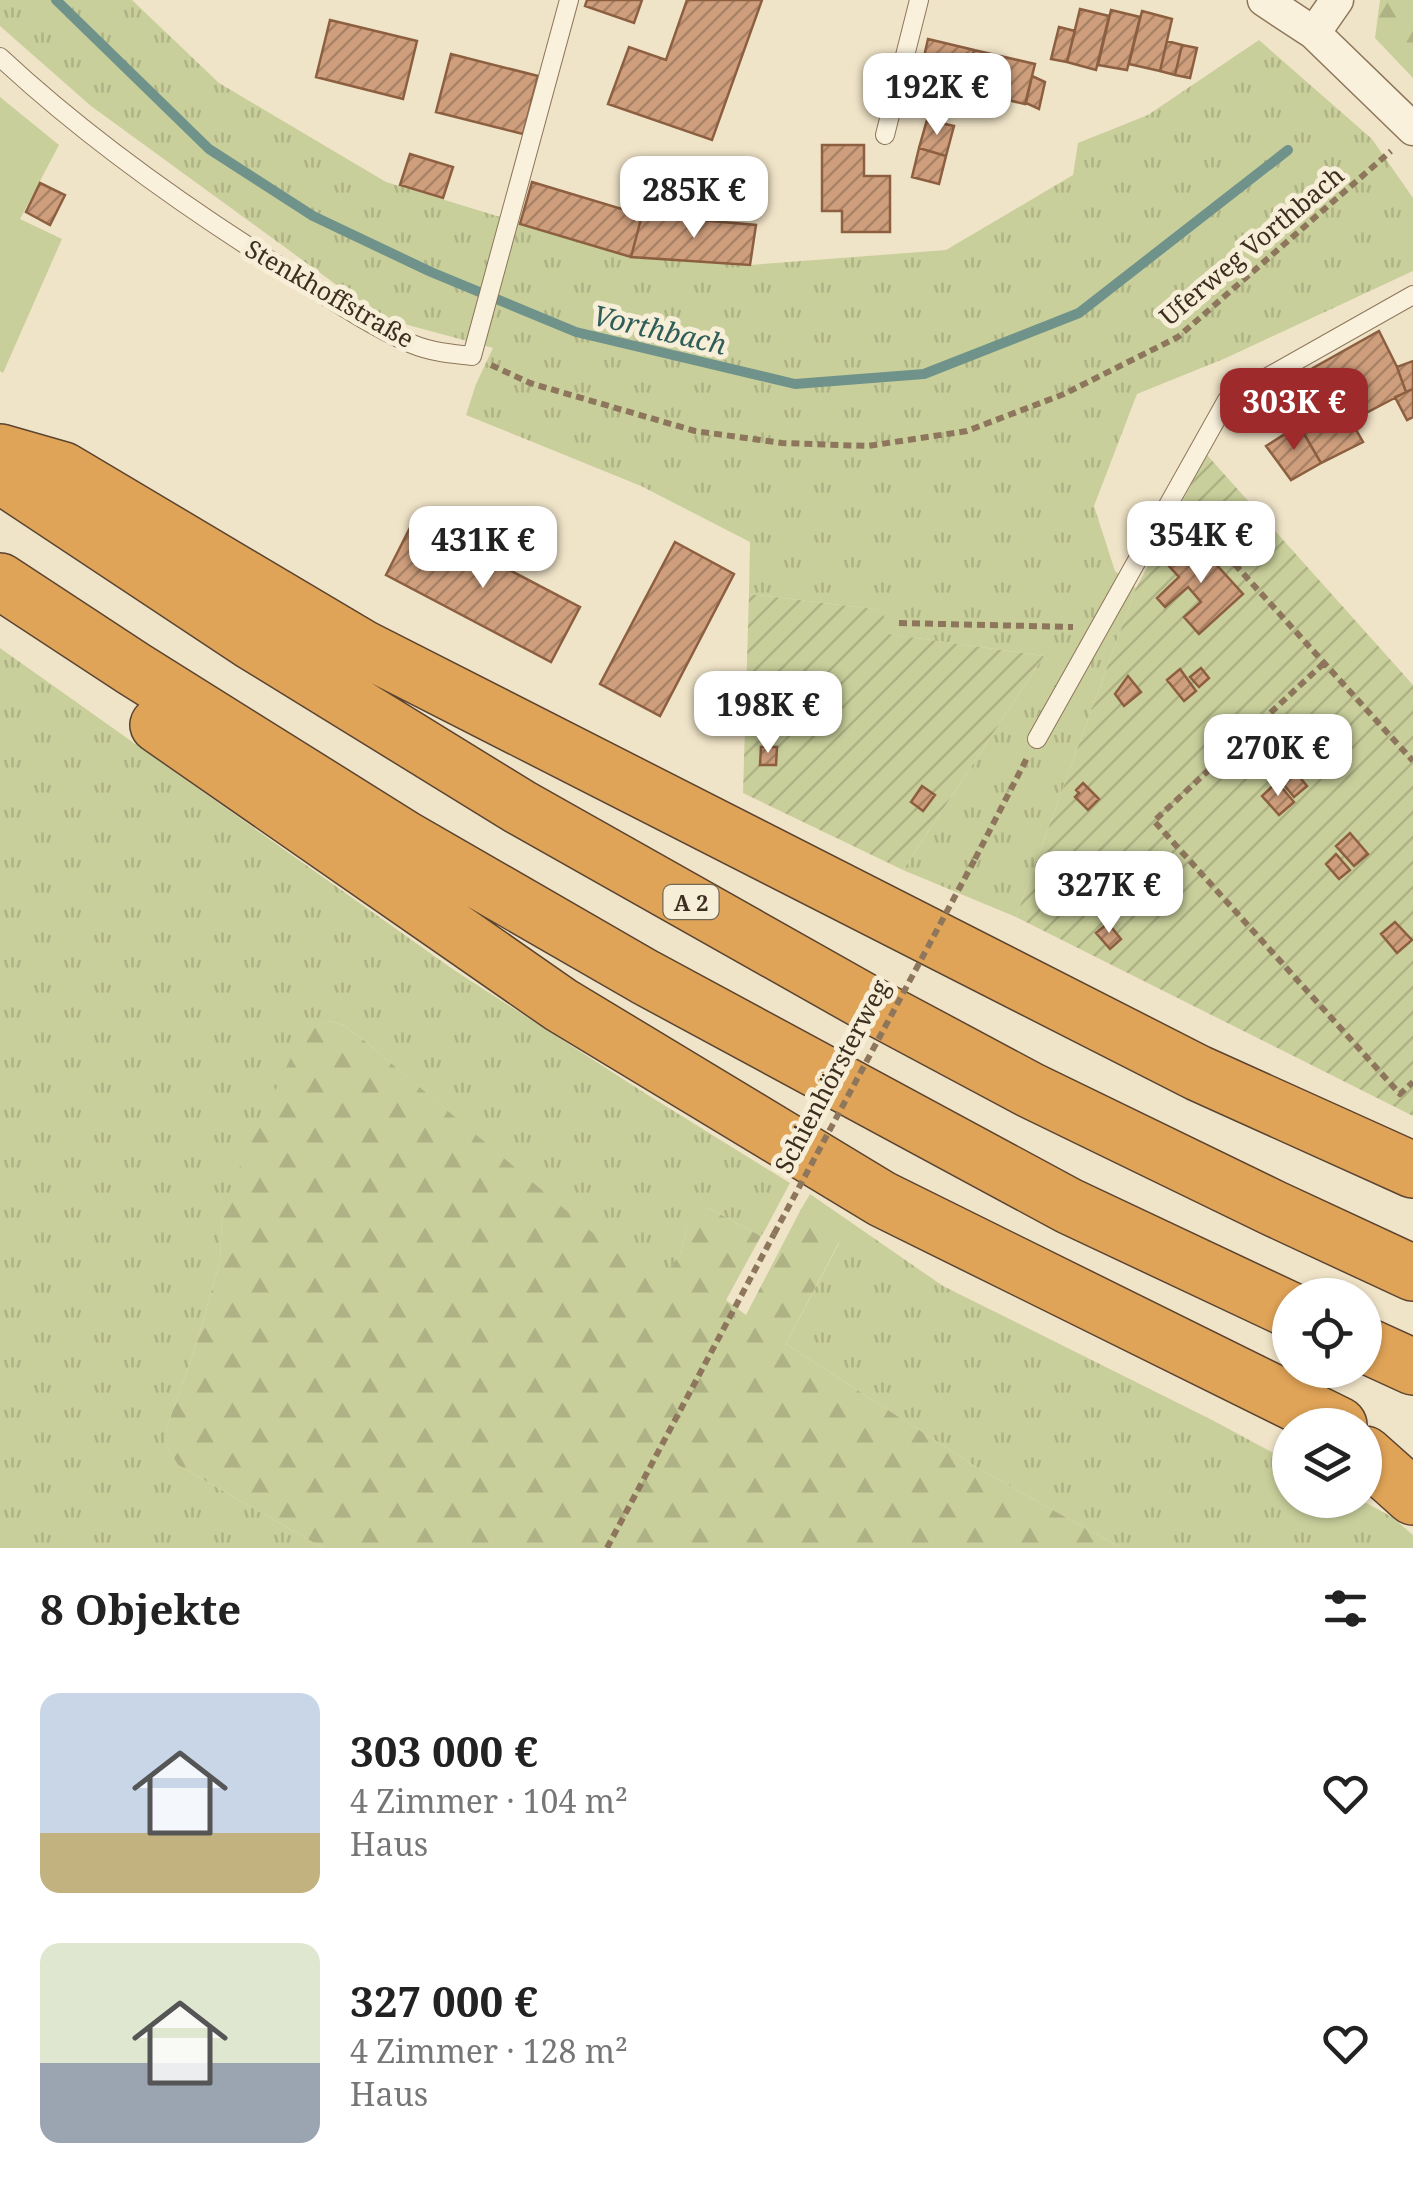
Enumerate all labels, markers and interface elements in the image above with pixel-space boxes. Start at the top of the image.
pin: 192K € [856,53,1018,138]
text: 192K € [885,64,989,107]
pin: 285K € [613,156,775,241]
street label: Uferweg Vorthbach [1152,158,1351,332]
text: 285K € [642,167,746,210]
street label: Stenkhoffstraße [239,231,421,355]
water label: Vorthbach [590,295,731,363]
pin: 303K € [1213,368,1375,453]
text: 303K € [1242,379,1346,422]
pin: 354K € [1120,501,1282,586]
pin: 431K € [402,506,564,591]
text: 354K € [1149,512,1253,555]
text: 431K € [431,517,535,560]
pin: 198K € [687,671,849,756]
text: 198K € [716,682,820,725]
pin: 270K € [1197,714,1359,799]
text: 270K € [1226,725,1330,768]
pin: 327K € [1028,851,1190,936]
text: 327K € [1057,862,1161,905]
road number: A 2 [664,885,718,919]
street label: Schienhörsterweg [766,973,897,1179]
map controls [1272,1278,1382,1518]
button: locate [1272,1278,1382,1388]
button: layers [1272,1408,1382,1518]
text: 8 Objekte [40,1580,241,1637]
icon: filters [1318,1581,1373,1636]
text: 303 000 € [350,1722,538,1779]
icon: home [120,1733,240,1853]
icon: heart [1318,1766,1373,1821]
text: 4 Zimmer · 104 m² [350,1779,628,1822]
text: Haus [350,1822,428,1865]
text: 327 000 € [350,1972,538,2029]
icon: home [120,1983,240,2103]
icon: heart [1318,2016,1373,2071]
text: 4 Zimmer · 128 m² [350,2029,628,2072]
text: Haus [350,2072,428,2115]

